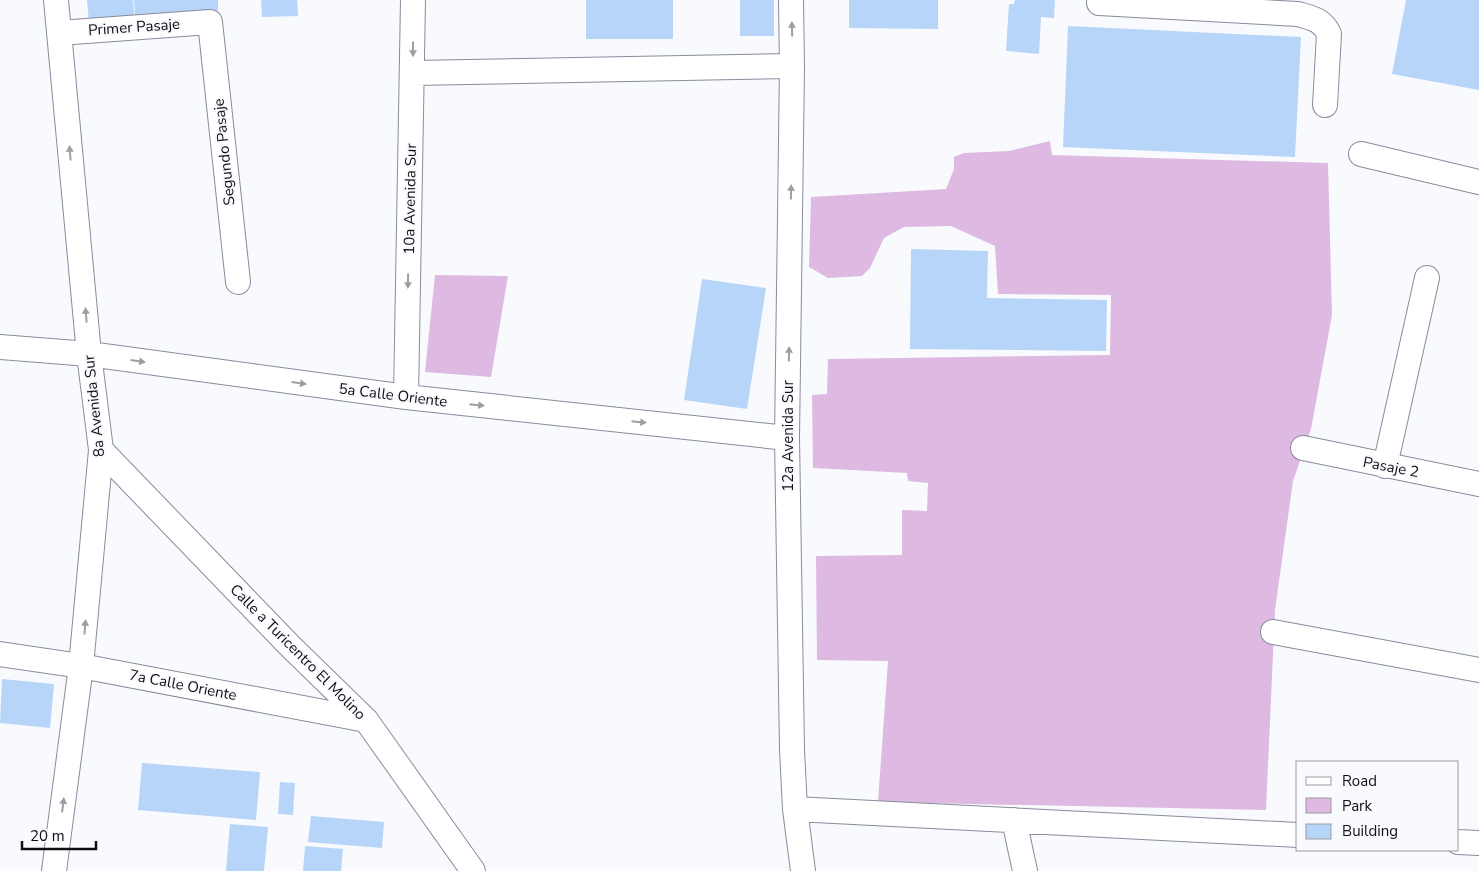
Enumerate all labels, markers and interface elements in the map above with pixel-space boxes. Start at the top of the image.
street label: Primer Pasaje [87,14,181,40]
one-way arrow [787,21,795,37]
one-way arrow [409,41,417,57]
street label: Segundo Pasaje [208,97,240,207]
street label: 10a Avenida Sur [399,142,421,255]
one-way arrow [66,145,74,161]
one-way arrow [787,183,795,199]
one-way arrow [404,273,412,289]
one-way arrow [82,306,90,322]
one-way arrow [785,346,793,362]
street label: 8a Avenida Sur [79,353,109,458]
one-way arrow [130,357,146,365]
street label: 5a Calle Oriente [338,378,448,412]
one-way arrow [291,379,307,387]
street label: 12a Avenida Sur [778,380,798,492]
one-way arrow [470,401,486,409]
one-way arrow [631,418,647,426]
street label: Pasaje 2 [1361,452,1421,482]
street label: Calle a Turicentro El Molino [226,580,370,724]
one-way arrow [81,618,89,634]
street label: 7a Calle Oriente [127,665,239,705]
legend [1296,761,1459,851]
text: Road [1342,771,1377,791]
text: Park [1342,796,1372,816]
one-way arrow [59,797,67,813]
scale bar [22,818,96,850]
text: Building [1342,821,1398,841]
text: 20 m [30,826,65,846]

